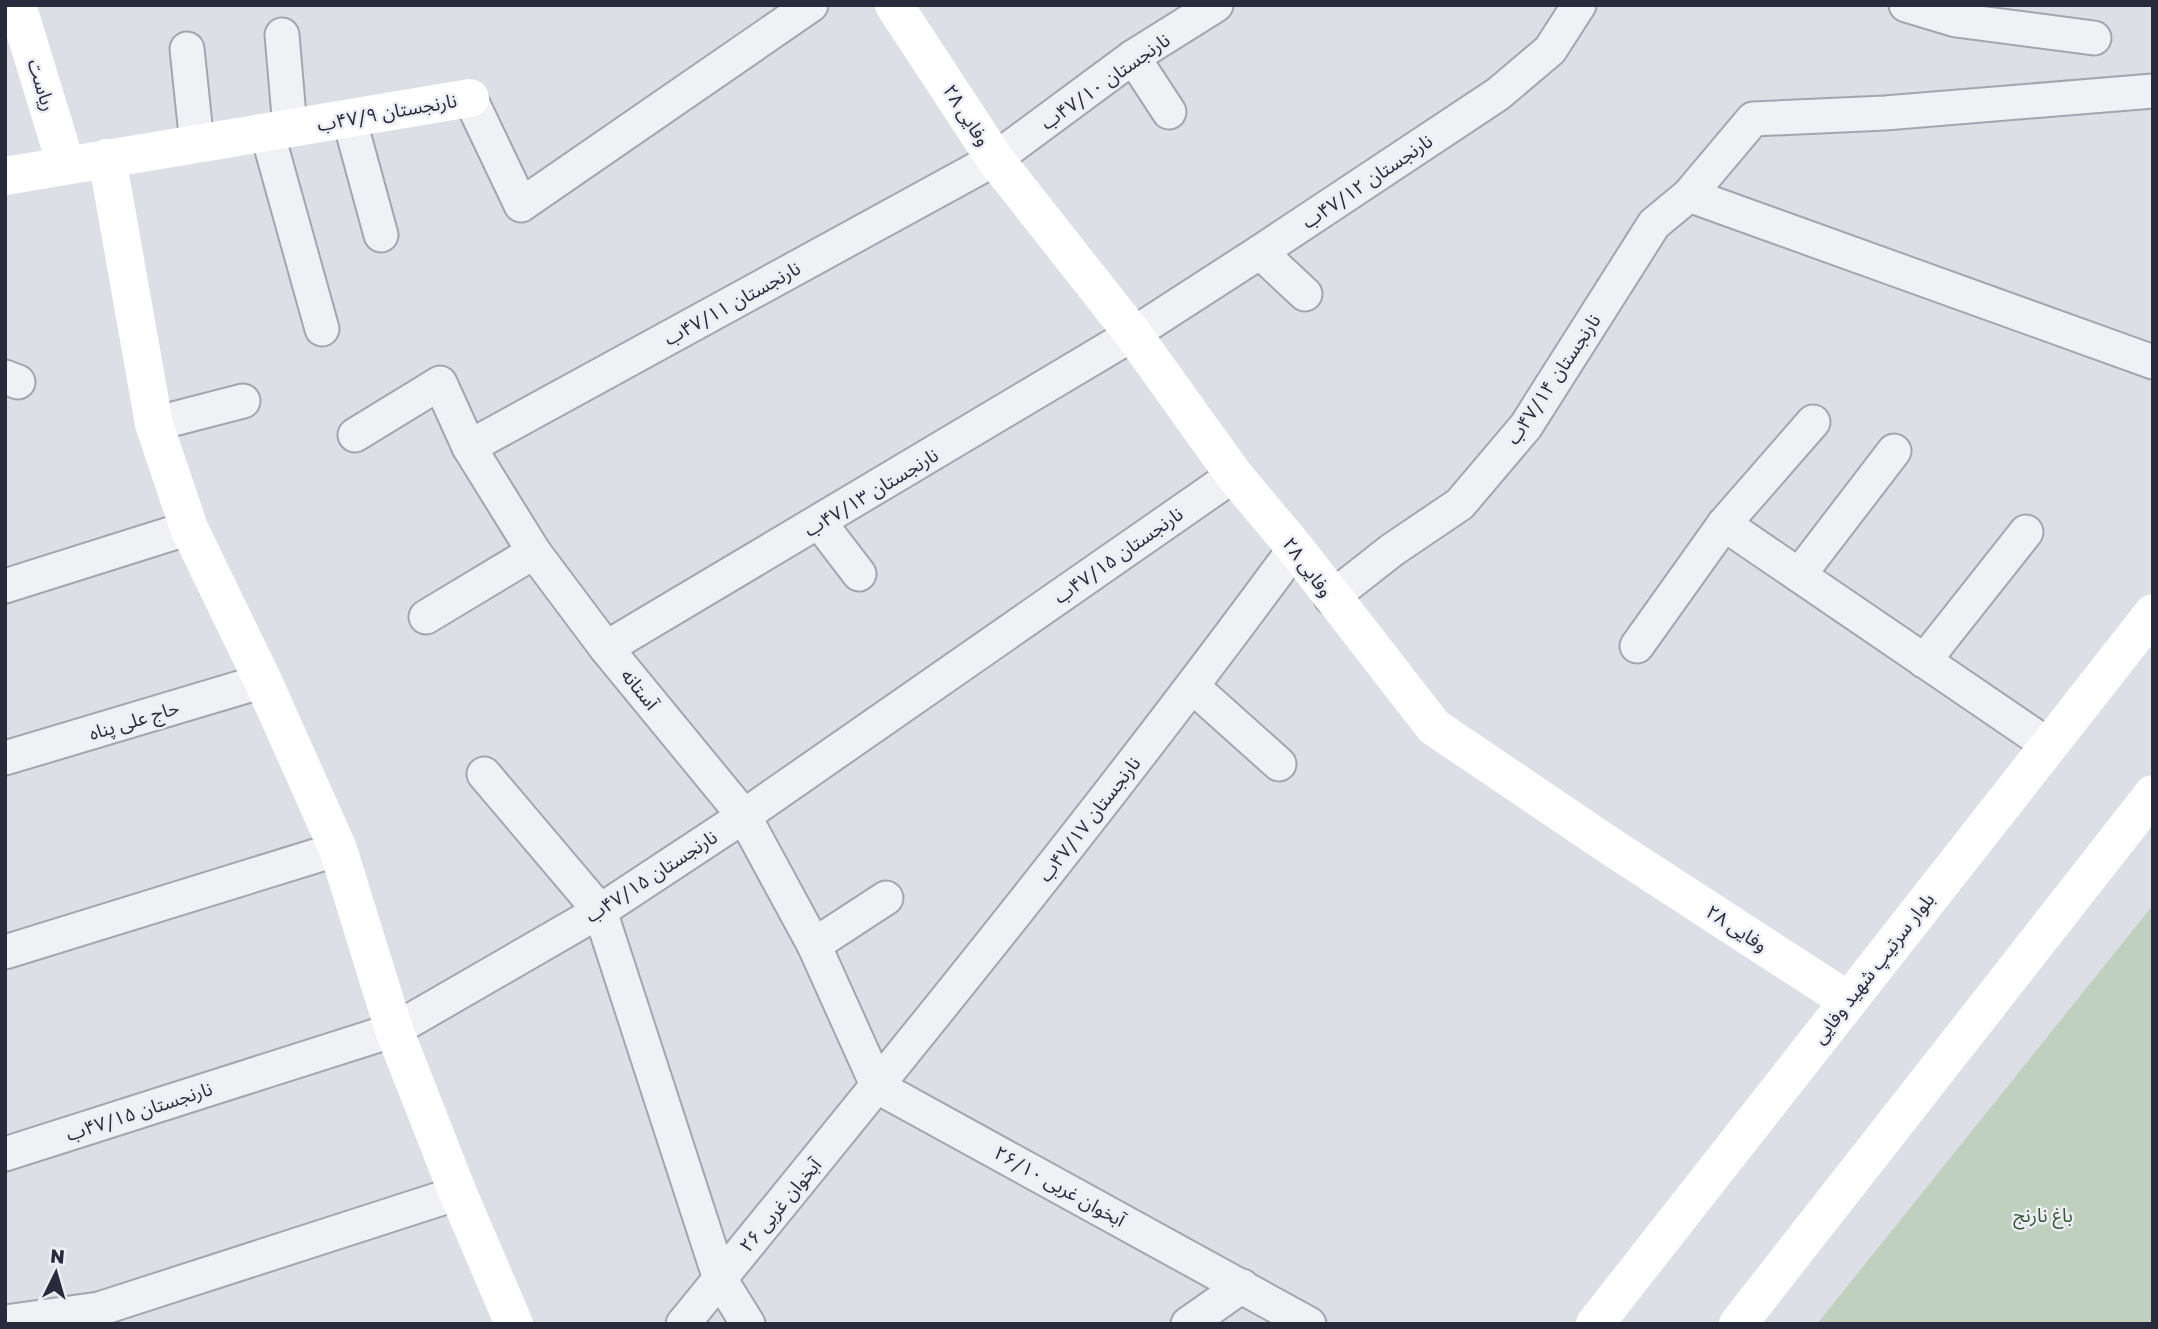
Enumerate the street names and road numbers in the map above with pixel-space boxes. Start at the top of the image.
street label: نارنجستان ۴۷/۱۰ب [1036,28,1174,134]
street label: ریاست [23,56,61,114]
street label: وفایی ۲۸ [938,80,996,150]
street label: نارنجستان ۴۷/۹ب [315,88,459,136]
street label: نارنجستان ۴۷/۱۲ب [1297,128,1437,234]
street label: نارنجستان ۴۷/۱۱ب [660,256,804,350]
street label: نارنجستان ۴۷/۱۴ب [1500,309,1606,449]
street label: نارنجستان ۴۷/۱۳ب [800,443,942,541]
street label: نارنجستان ۴۷/۱۵ب [1049,502,1187,608]
street label: وفایی ۲۸ [1278,532,1338,602]
street label: آستانه [617,663,665,715]
street label: حاج علی پناه [86,695,183,747]
street label: نارنجستان ۴۷/۱۷ب [1033,752,1145,886]
street label: نارنجستان ۴۷/۱۵ب [581,824,721,928]
street label: بلوار سرتیپ شهید وفایی [1807,888,1941,1049]
street label: وفایی ۲۸ [1702,899,1772,957]
street label: نارنجستان ۴۷/۱۵ب [63,1076,215,1146]
street label: آبخوان غربی ۲۶/۱۰ [990,1140,1131,1233]
street label: آبخوان غربی ۲۶ [734,1152,827,1257]

